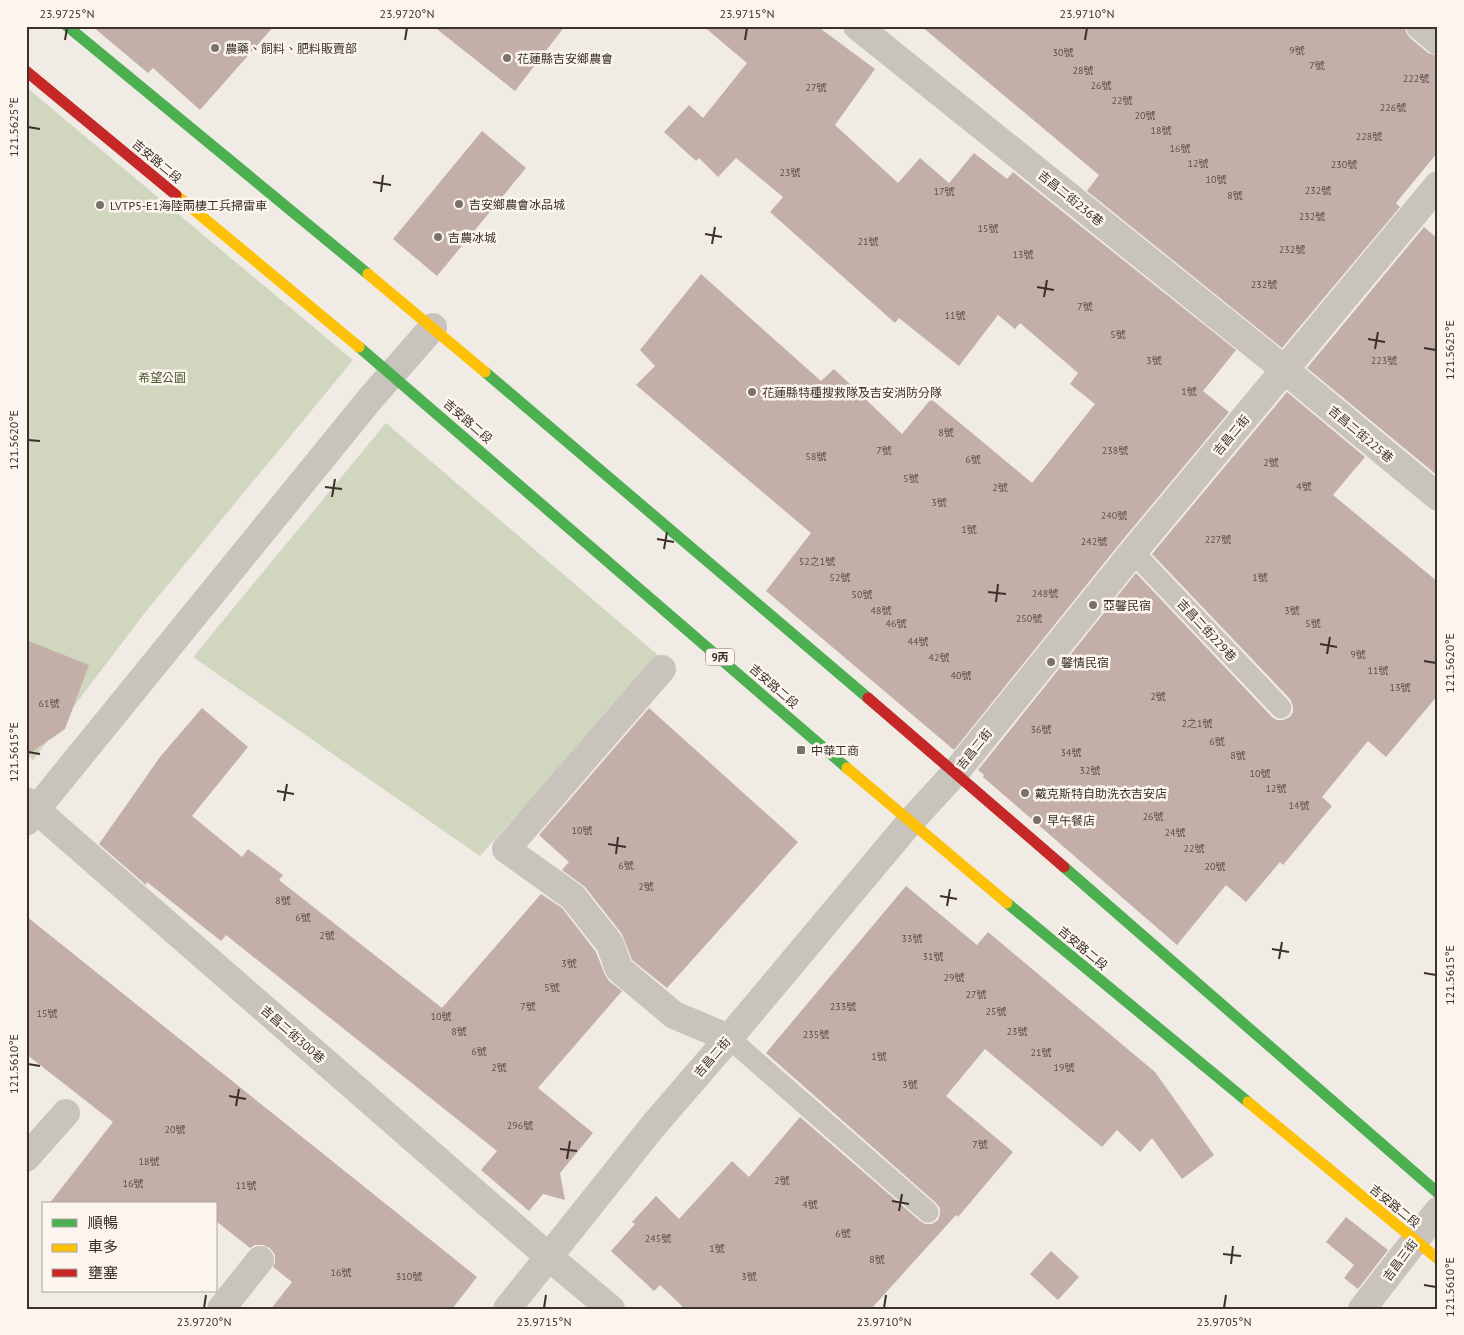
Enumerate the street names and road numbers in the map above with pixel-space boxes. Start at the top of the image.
street label: 吉安路二段 [129,136,185,186]
street label: 吉昌二街236巷 [1035,167,1107,229]
street label: 吉安路二段 [440,396,496,446]
street label: 吉昌二街225巷 [1326,403,1396,465]
street label: 吉昌二街 [1210,412,1252,458]
street label: 吉昌二街229巷 [1174,596,1240,664]
road number: 9丙 [706,649,734,666]
street label: 吉安路二段 [746,661,802,711]
street label: 吉昌二街 [953,726,995,772]
street label: 吉安路二段 [1055,923,1111,973]
street label: 吉昌二街300巷 [258,1002,328,1066]
street label: 吉昌二街 [691,1034,733,1080]
street label: 吉安路二段 [1367,1181,1423,1231]
street label: 吉昌三街 [1380,1236,1420,1284]

